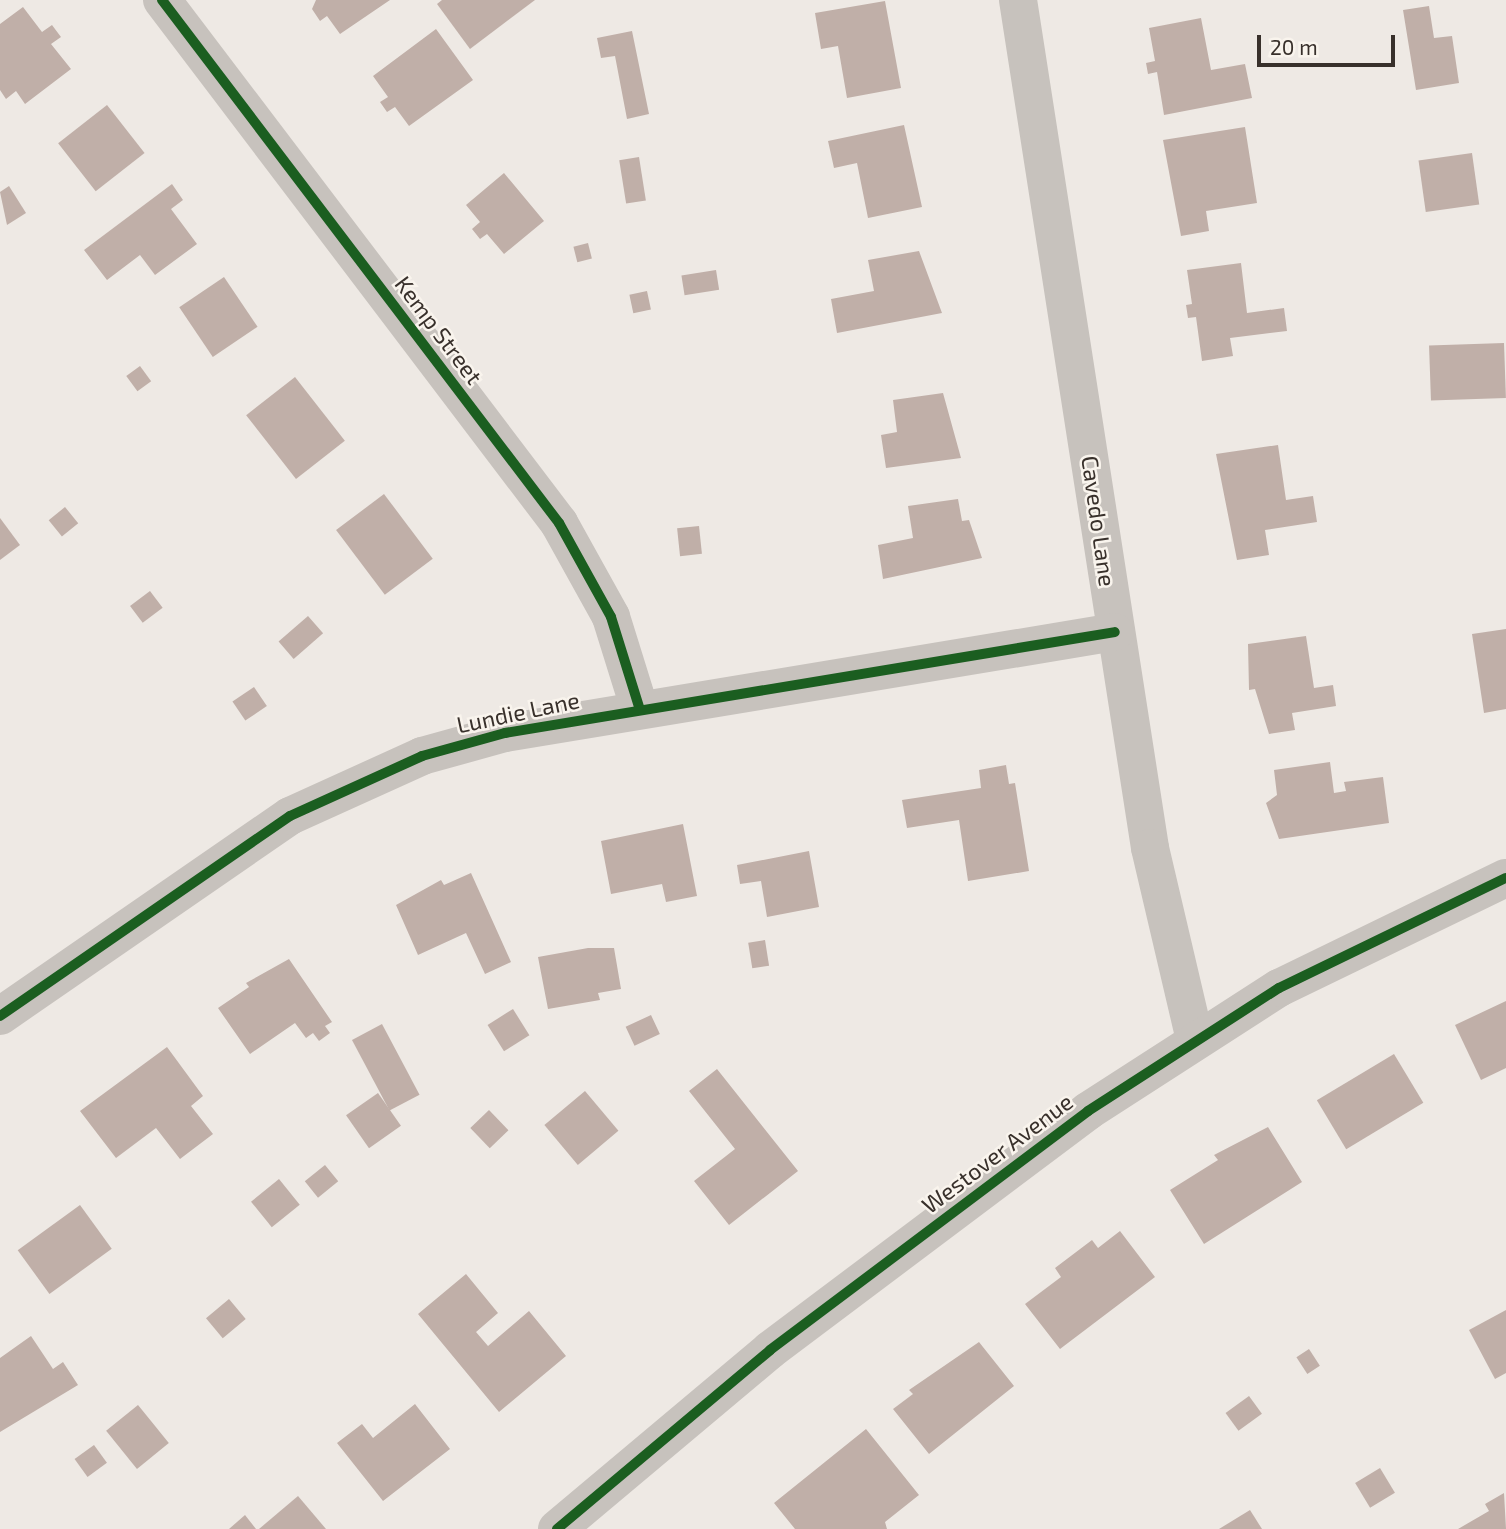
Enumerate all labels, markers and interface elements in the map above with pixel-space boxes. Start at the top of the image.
scale bar [1261,21,1399,65]
text: 20 m [1270,34,1318,59]
street label: Kemp Street [389,271,489,389]
street label: Cavedo Lane [1076,454,1122,588]
street label: Lundie Lane [454,686,582,738]
street label: Westover Avenue [916,1087,1078,1219]

